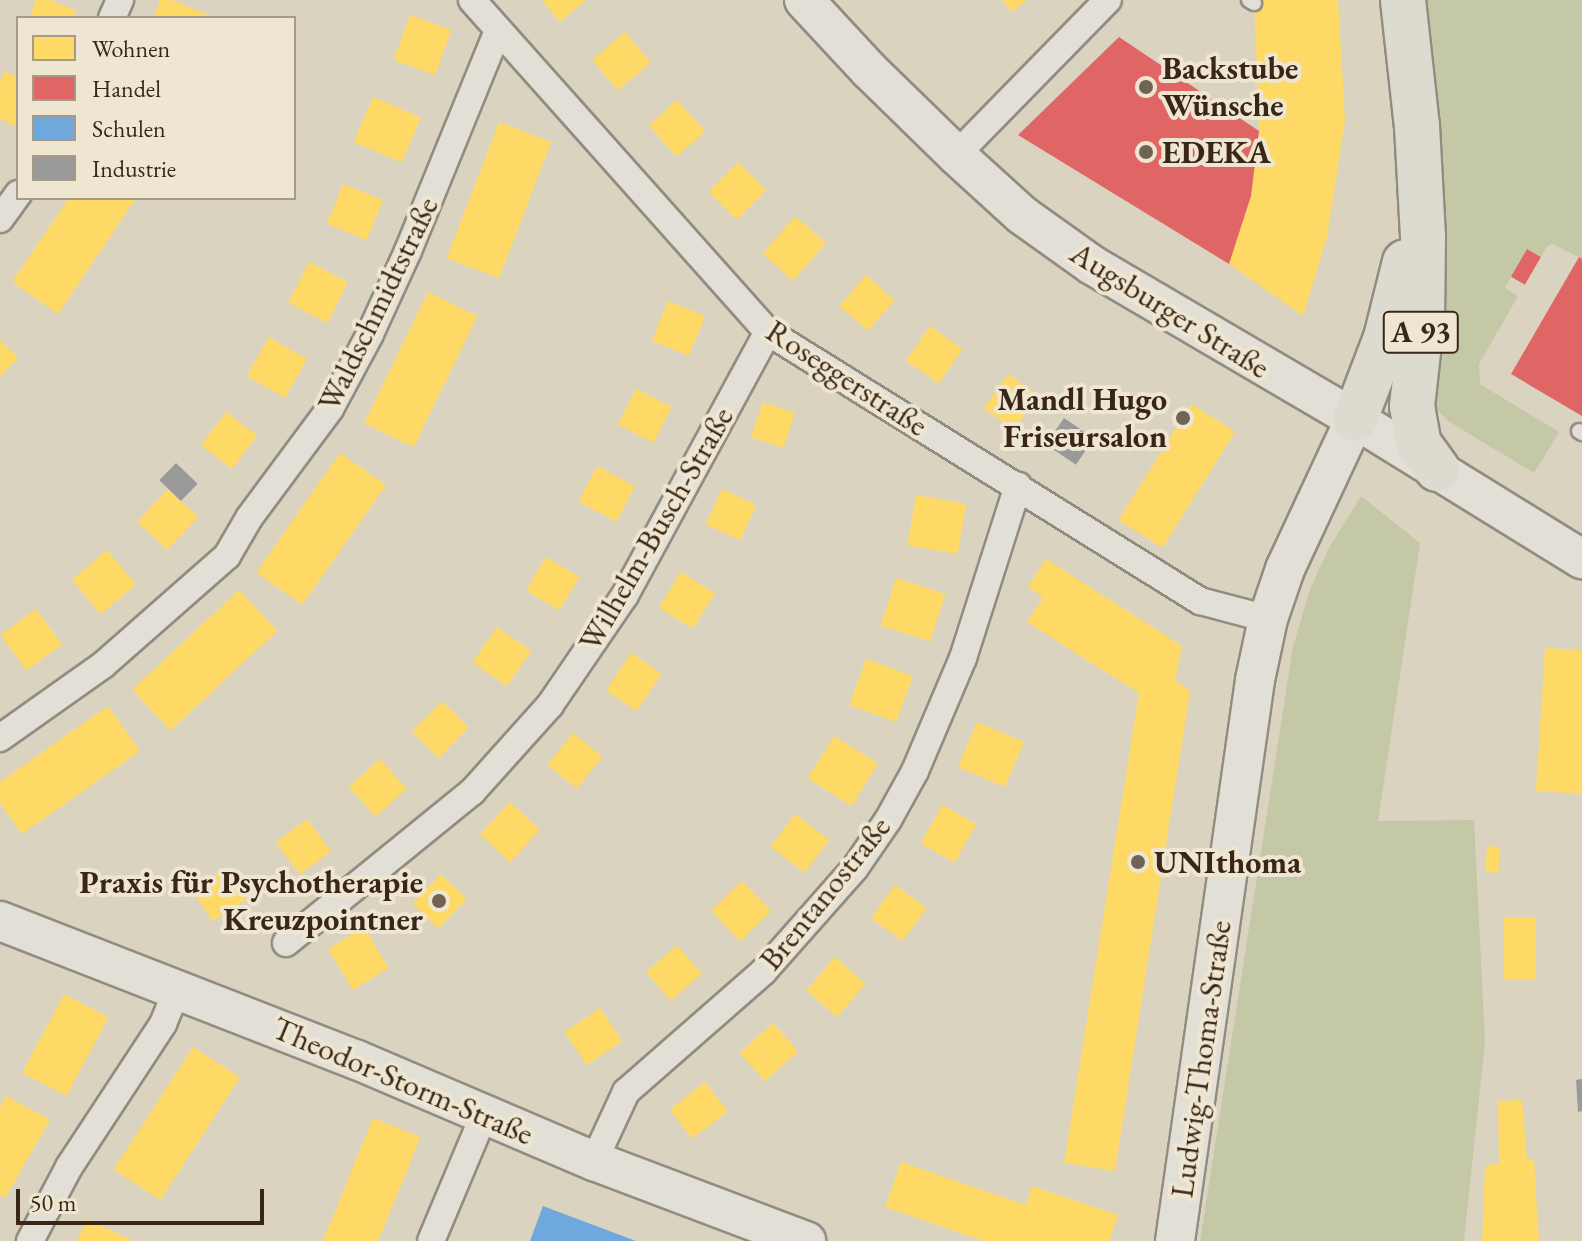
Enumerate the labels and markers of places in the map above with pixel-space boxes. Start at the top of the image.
place label: Backstube Wünsche [1162,50,1298,125]
marker: Backstube Wünsche [1137,78,1155,96]
place label: EDEKA [1162,133,1271,171]
marker: EDEKA [1137,143,1155,161]
place label: Mandl Hugo Friseursalon [997,381,1167,456]
marker: Mandl Hugo Friseursalon [1174,409,1192,427]
place label: UNIthoma [1154,843,1301,881]
marker: UNIthoma [1129,853,1147,871]
place label: Praxis für Psychotherapie Kreuzpointner [79,864,423,939]
marker: Praxis für Psychotherapie Kreuzpointner [430,892,448,910]

